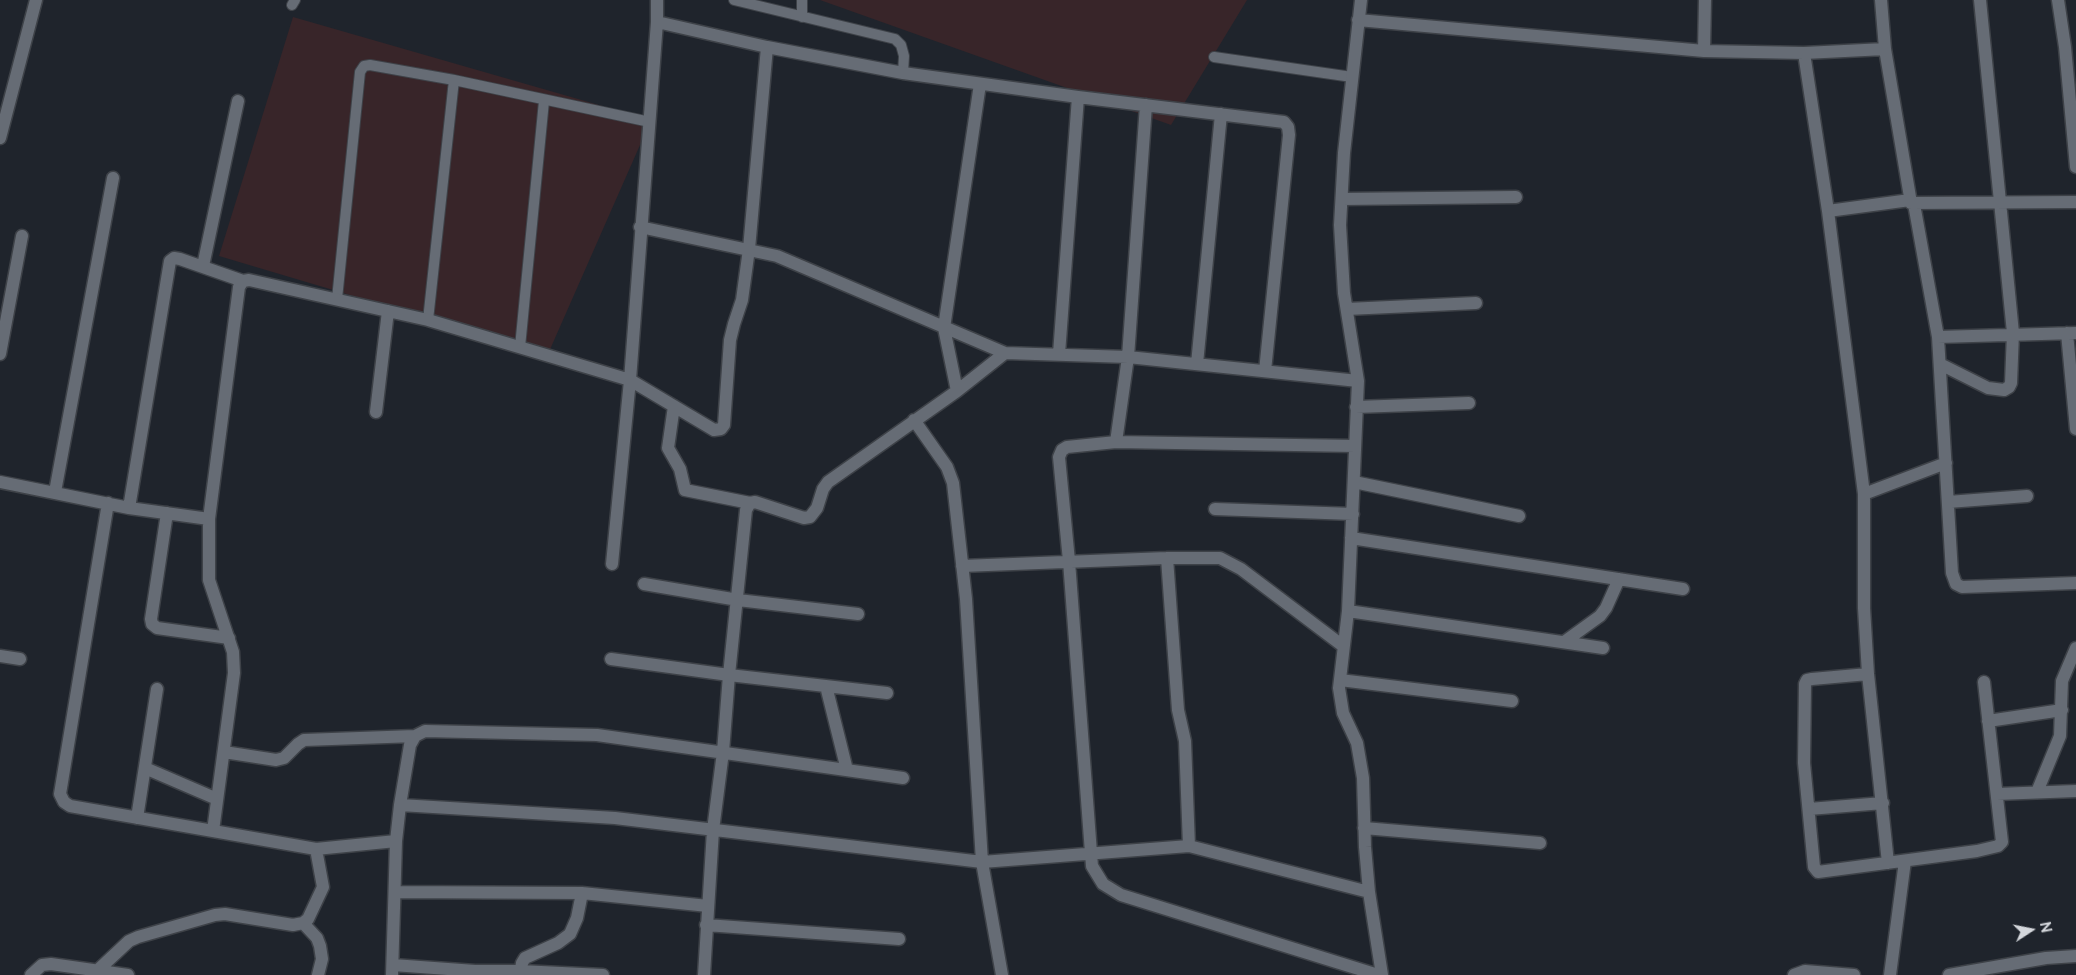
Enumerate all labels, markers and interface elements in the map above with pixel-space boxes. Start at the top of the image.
north arrow [2006,905,2056,955]
text: N [2037,920,2055,934]

